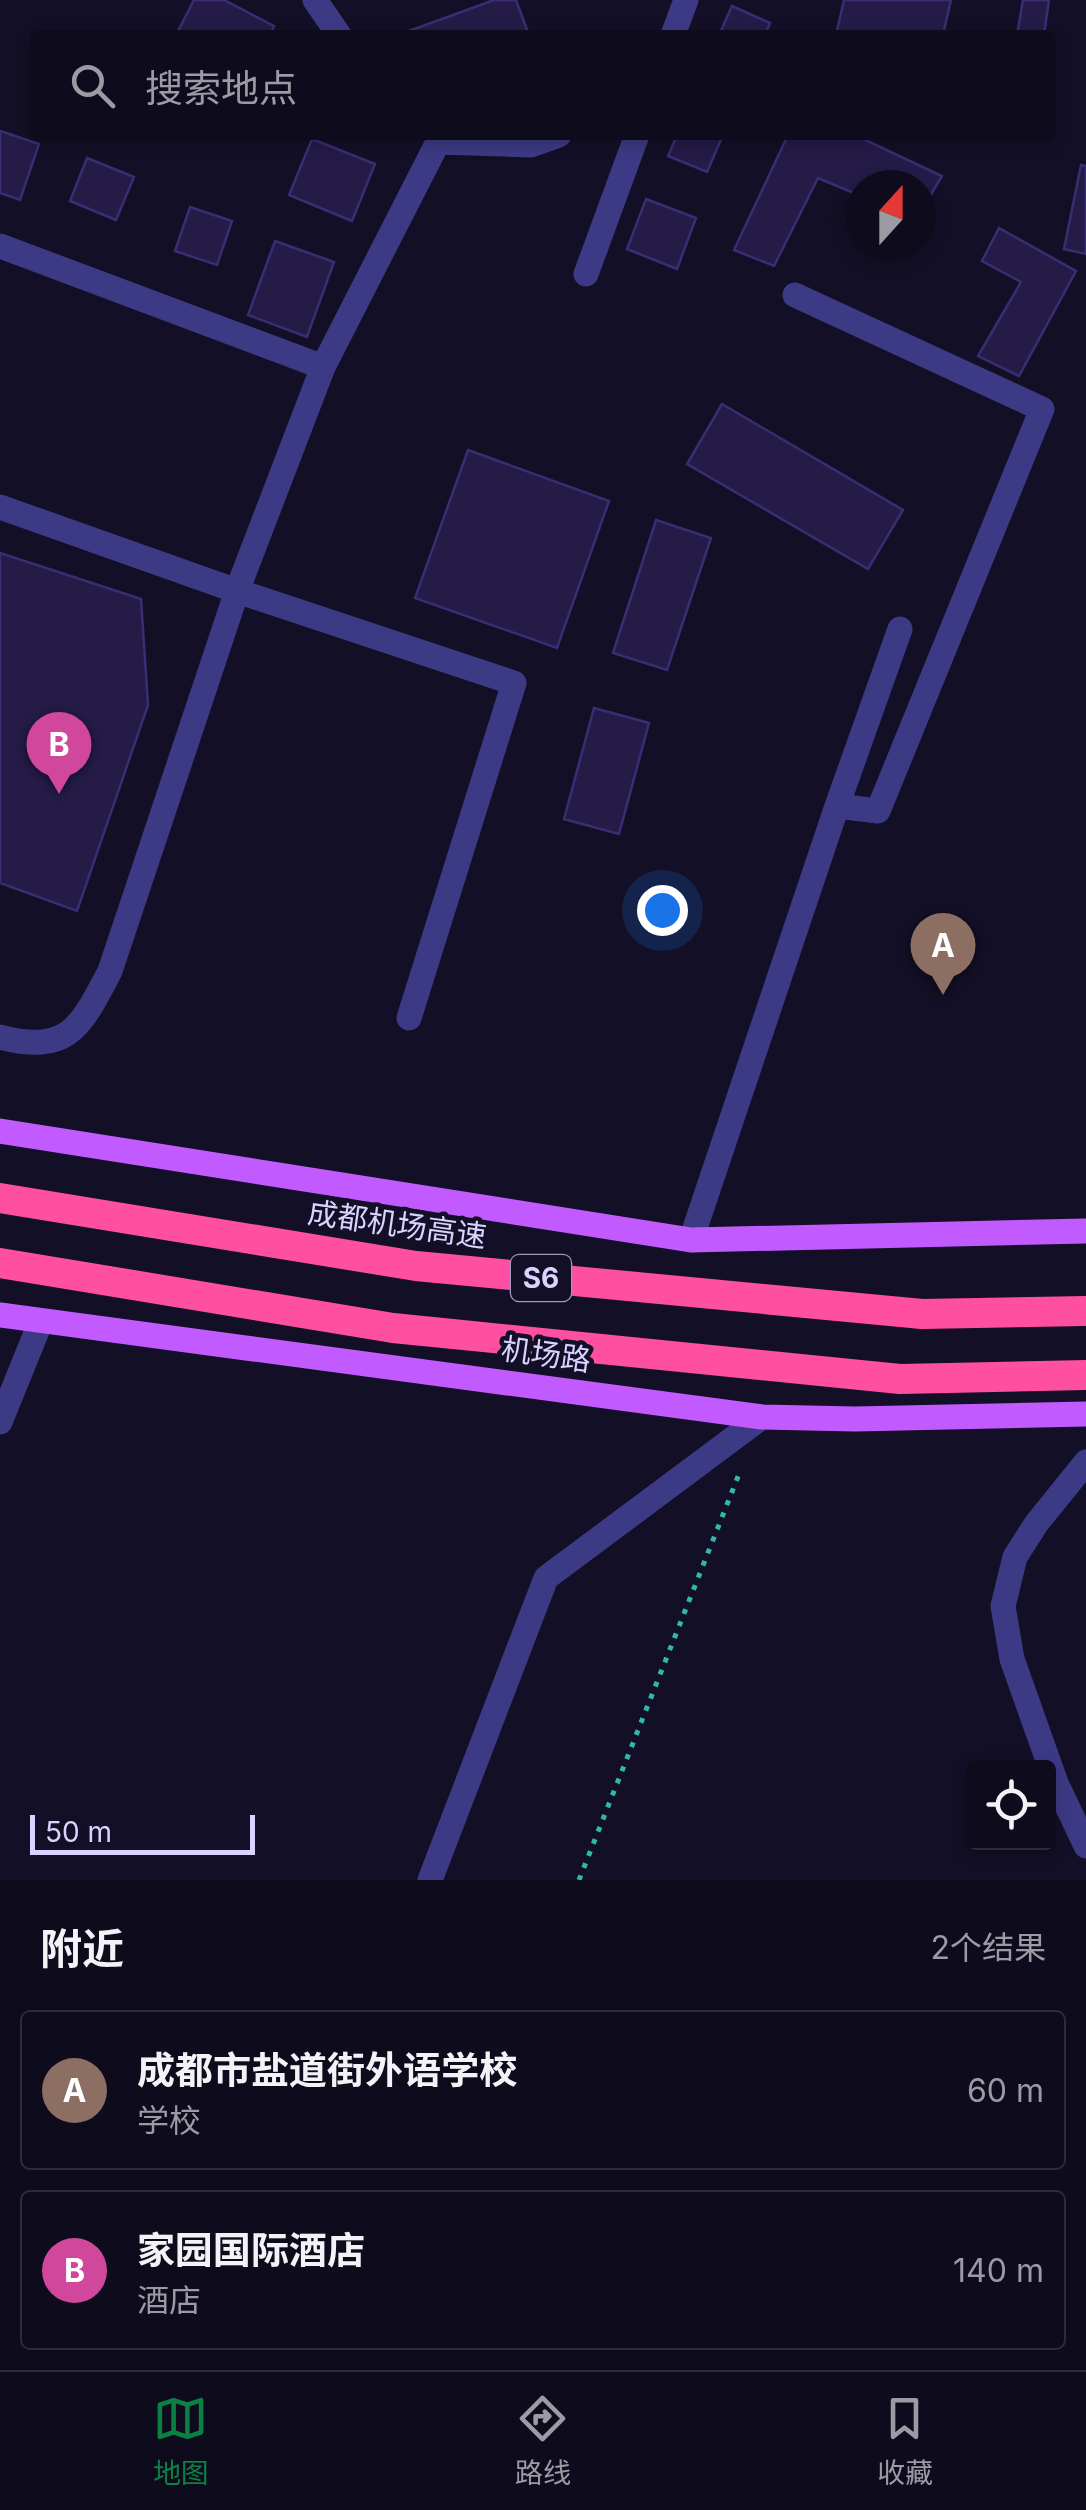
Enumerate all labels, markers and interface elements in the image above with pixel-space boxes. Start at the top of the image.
search box [30,30,1056,140]
icon: search [65,58,120,113]
text: 搜索地点 [145,65,297,111]
north arrow [846,170,936,260]
pin: B [27,712,92,794]
your location [637,885,688,936]
pin: A [910,912,976,995]
street label: 成都机场高速 [306,1194,489,1254]
road number: S6 [511,1255,571,1301]
street label: 机场路 [499,1330,593,1378]
map controls [966,1760,1056,1850]
button: locate [966,1760,1056,1850]
scale bar [30,1810,255,1854]
text: 50 m [45,1815,112,1849]
text: 附近 [40,1923,124,1974]
text: 2个结果 [930,1928,1046,1967]
text: 成都市盐道街外语学校 [137,2047,517,2093]
text: A [63,2071,86,2110]
text: 60 m [967,2071,1044,2110]
text: 学校 [137,2101,201,2140]
text: 家园国际酒店 [137,2227,365,2273]
text: B [64,2251,85,2290]
text: 140 m [953,2251,1044,2290]
text: 酒店 [137,2281,201,2320]
tab: 地图 [153,2391,209,2491]
tab: 路线 [515,2391,571,2491]
tab: 收藏 [877,2391,933,2491]

